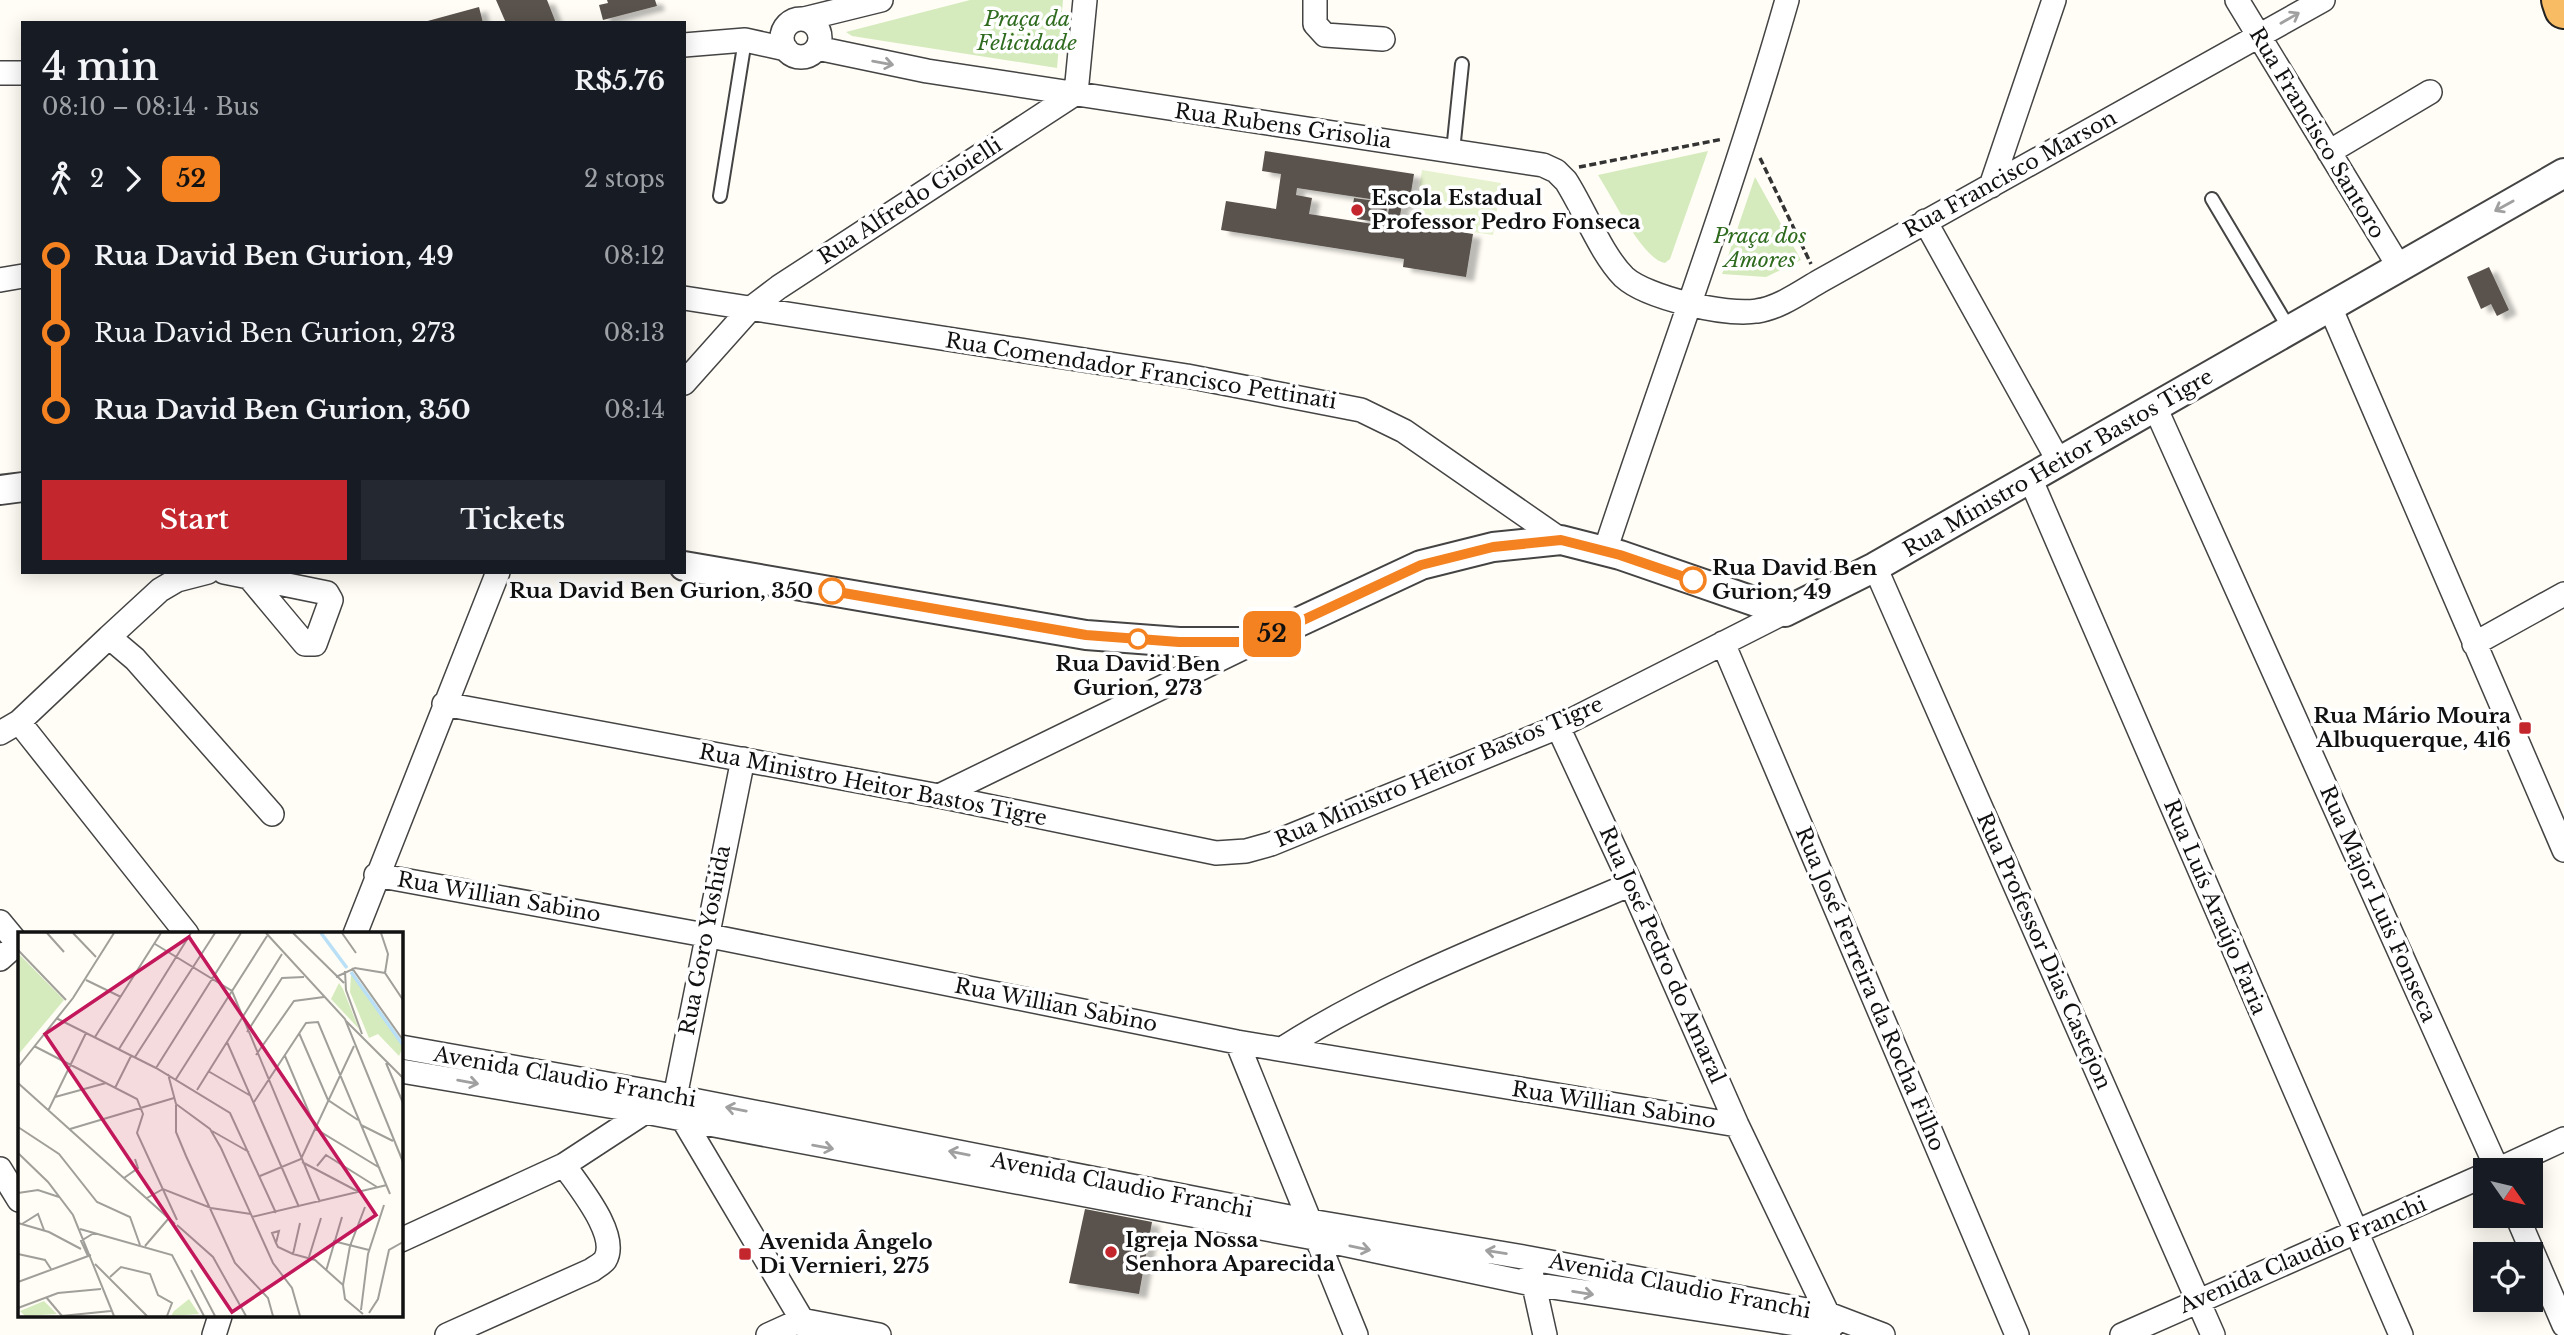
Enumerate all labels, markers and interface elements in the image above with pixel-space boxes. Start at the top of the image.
park label: Praça da Felicidade [976,6,1077,56]
one-way arrow [2280,11,2300,25]
street label: Rua Francisco Santoro [2244,23,2390,243]
text: 4 min [42,43,159,90]
one-way arrow [871,57,894,70]
text: R$5.76 [574,65,665,97]
text: 08:10 – 08:14 · Bus [42,93,259,121]
street label: Rua Rubens Grisolia [1173,98,1393,154]
street label: Rua Francisco Marson [1899,105,2121,243]
street label: Rua Alfredo Gioielli [813,132,1007,270]
icon: walk [42,160,80,198]
icon: forward [114,160,152,198]
text: 52 [176,164,206,193]
text: 2 [90,165,104,193]
text: 2 stops [584,165,665,193]
place label: Escola Estadual Professor Pedro Fonseca [1371,185,1641,235]
one-way arrow [2495,199,2515,213]
marker: Escola Estadual Professor Pedro Fonseca [1349,202,1365,218]
park label: Praça dos Amores [1712,223,1807,273]
text: Rua David Ben Gurion, 49 [94,240,454,272]
text: 08:12 [604,242,665,270]
text: Rua David Ben Gurion, 273 [94,317,456,349]
text: 08:13 [604,319,665,347]
street label: Rua Comendador Francisco Pettinati [943,327,1339,415]
street label: Rua Ministro Heitor Bastos Tigre [1898,363,2218,563]
text: Rua David Ben Gurion, 350 [94,394,471,426]
text: 08:14 [604,396,665,424]
button: Start [42,480,347,560]
button: Tickets [361,480,665,560]
place label: Rua David Ben Gurion, 49 [1712,555,1877,605]
marker: Rua David Ben Gurion, 49 [1680,567,1706,593]
place label: Rua David Ben Gurion, 350 [509,578,813,604]
marker: Rua David Ben Gurion, 350 [819,578,845,604]
line badge: 52 [1240,611,1304,657]
text: 52 [1257,619,1287,648]
marker: Rua David Ben Gurion, 273 [1128,629,1148,649]
place label: Rua David Ben Gurion, 273 [1055,651,1221,701]
street label: Rua Ministro Heitor Bastos Tigre [1271,691,1607,853]
place label: Rua Mário Moura Albuquerque, 416 [2313,703,2511,753]
marker: Rua Mário Moura Albuquerque, 416 [2517,720,2533,736]
street label: Rua Ministro Heitor Bastos Tigre [697,738,1049,832]
street label: Rua Major Luis Fonseca [2314,782,2442,1027]
street label: Rua Luís Araújo Faria [2158,796,2272,1019]
street label: Rua Professor Dias Castejon [1971,809,2117,1093]
street label: Rua José Pedro do Amaral [1593,822,1731,1088]
street label: Rua José Ferreira da Rocha Filho [1790,823,1950,1155]
street label: Rua Goro Yoshida [674,843,736,1037]
street label: Rua Willian Sabino [395,866,603,928]
inset map [18,932,402,1318]
street label: Rua Willian Sabino [952,973,1160,1037]
street label: Avenida Claudio Franchi [431,1041,698,1113]
one-way arrow [456,1076,479,1089]
street label: Rua Willian Sabino [1510,1076,1718,1134]
one-way arrow [725,1102,748,1115]
one-way arrow [811,1141,834,1154]
one-way arrow [948,1145,971,1159]
street label: Avenida Claudio Franchi [988,1147,1255,1223]
north arrow [2473,1158,2543,1228]
map controls [2473,1158,2543,1312]
street label: Avenida Claudio Franchi [2175,1191,2430,1319]
place label: Igreja Nossa Senhora Aparecida [1125,1227,1335,1277]
place label: Avenida Ângelo Di Vernieri, 275 [758,1229,933,1279]
one-way arrow [1348,1241,1371,1255]
button: locate [2473,1242,2543,1312]
marker: Igreja Nossa Senhora Aparecida [1103,1244,1119,1260]
one-way arrow [1485,1245,1508,1258]
marker: Avenida Ângelo Di Vernieri, 275 [737,1246,753,1262]
street label: Avenida Claudio Franchi [1546,1248,1813,1324]
one-way arrow [1571,1287,1594,1300]

